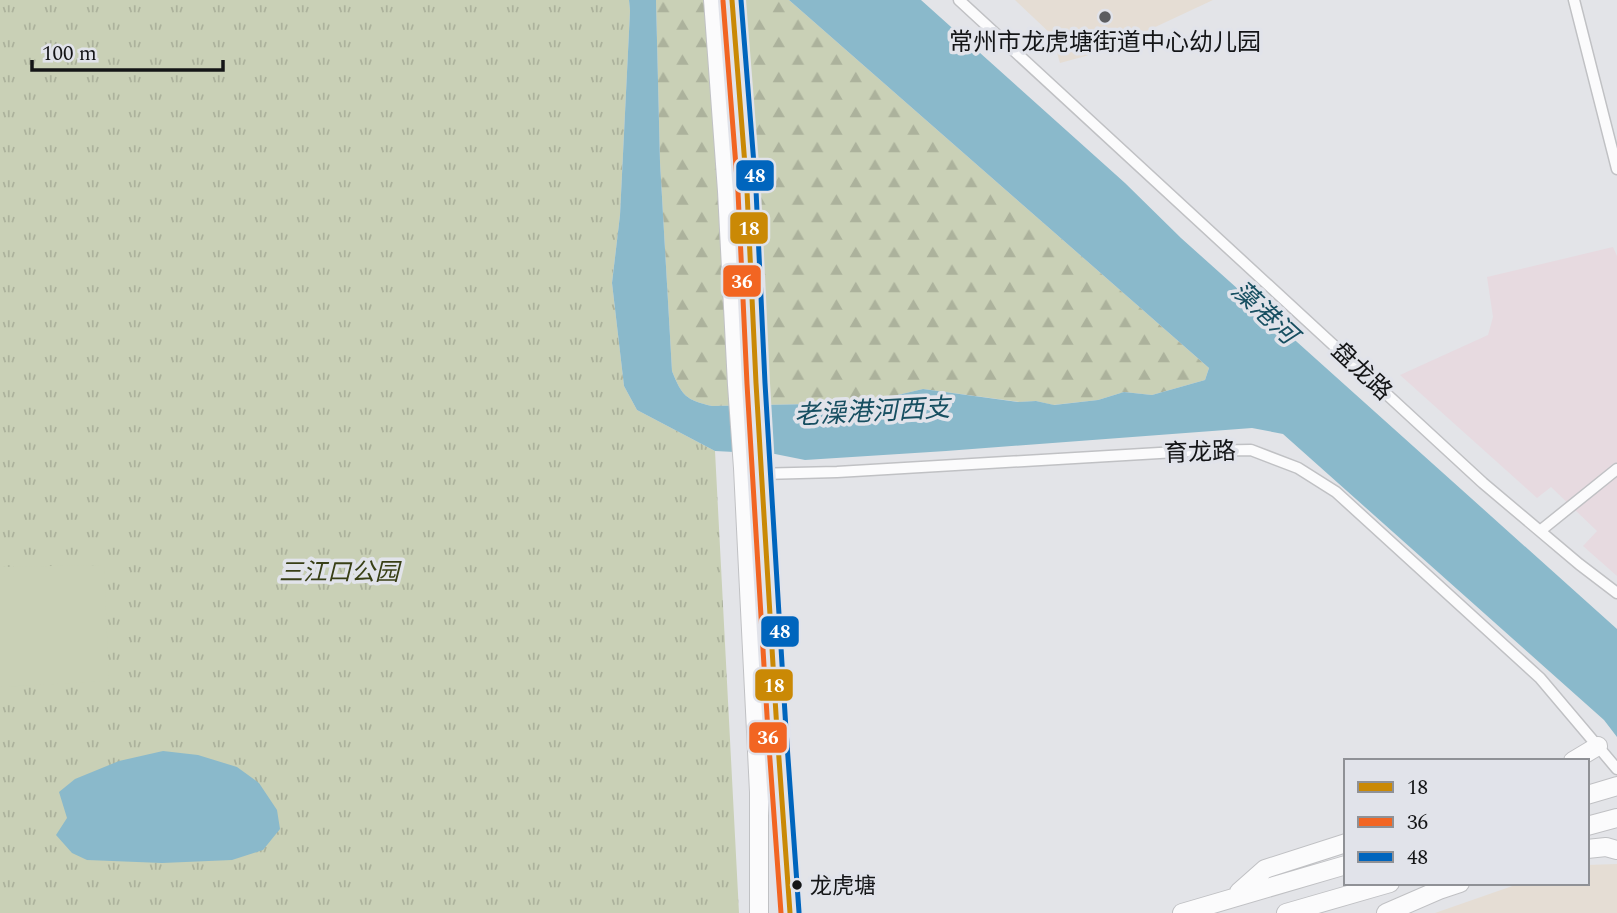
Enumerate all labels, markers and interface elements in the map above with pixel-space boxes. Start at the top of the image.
marker: 常州市龙虎塘街道中心幼儿园 [1097,9,1113,25]
place label: 常州市龙虎塘街道中心幼儿园 [949,25,1261,61]
scale bar [32,28,222,72]
text: 100 m [42,38,97,70]
line badge: 48 [735,159,775,192]
text: 48 [744,162,766,191]
line badge: 18 [729,211,769,245]
text: 18 [738,215,760,244]
line badge: 36 [722,264,762,298]
text: 36 [731,268,753,297]
water label: 藻港河 [1222,272,1310,357]
street label: 盘龙路 [1323,334,1400,409]
water label: 老澡港河西支 [793,388,954,436]
street label: 育龙路 [1163,434,1237,472]
park label: 三江口公园 [279,555,402,591]
line badge: 48 [760,615,800,648]
text: 48 [769,618,791,647]
line badge: 18 [754,668,794,702]
text: 18 [763,672,785,701]
line badge: 36 [748,721,788,754]
text: 36 [757,724,779,753]
legend [1344,759,1589,885]
text: 18 [1407,772,1428,804]
text: 36 [1407,807,1428,839]
text: 48 [1407,842,1428,874]
place label: 龙虎塘 [810,870,876,903]
marker: 龙虎塘 [790,878,804,892]

